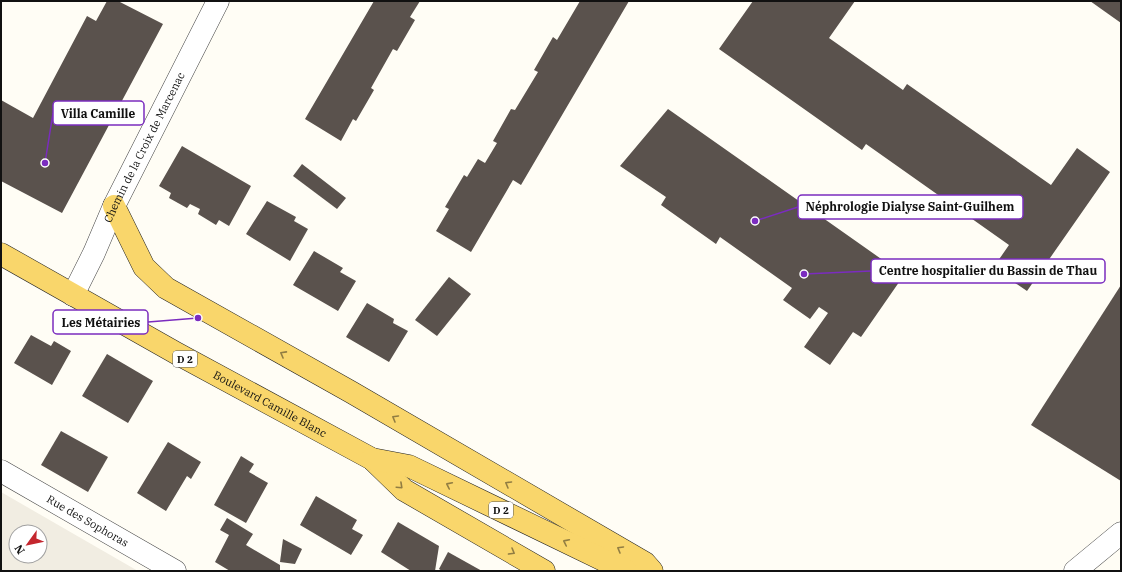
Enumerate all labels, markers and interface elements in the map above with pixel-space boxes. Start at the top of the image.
street label: Chemin de la Croix de Marcenac [101,69,188,225]
callout: Villa Camille [53,101,144,125]
text: Villa Camille [61,106,135,121]
callout: Néphrologie Dialyse Saint-Guilhem [798,195,1023,219]
text: Néphrologie Dialyse Saint-Guilhem [806,199,1015,214]
callout: Centre hospitalier du Bassin de Thau [871,259,1105,283]
text: Centre hospitalier du Bassin de Thau [879,263,1097,278]
callout: Les Métairies [53,310,148,334]
text: Les Métairies [62,315,140,330]
road number: D 2 [173,351,197,367]
one-way arrow [279,351,287,358]
street label: Boulevard Camille Blanc [211,367,330,440]
one-way arrow [392,416,400,423]
one-way arrow [505,481,512,488]
one-way arrow [395,482,403,489]
one-way arrow [445,482,453,490]
street label: Rue des Sophoras [44,492,131,550]
road number: D 2 [489,502,513,518]
north arrow [8,524,48,564]
one-way arrow [562,539,570,547]
text: N [11,542,28,557]
one-way arrow [617,546,624,553]
one-way arrow [508,548,515,555]

